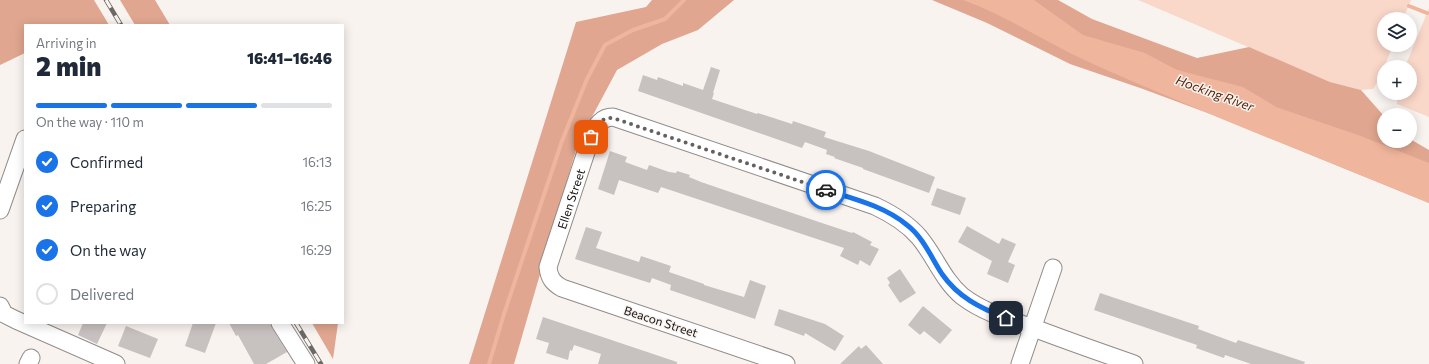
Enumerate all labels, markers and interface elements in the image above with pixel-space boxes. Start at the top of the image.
map controls [1377,12,1417,148]
button: layers [1377,12,1417,52]
text: Arriving in [36,35,96,51]
text: 16:41–16:46 [247,49,332,67]
text: 2 min [36,50,101,81]
button: + [1377,60,1417,100]
water label: Hocking River [1174,71,1257,115]
button: − [1377,108,1417,148]
text: On the way · 110 m [36,114,144,130]
pin [574,120,608,154]
icon: bag [580,126,602,148]
icon: check [36,151,58,173]
text: Confirmed [70,153,143,171]
text: 16:13 [303,154,332,170]
street label: Ellen Street [554,167,587,231]
courier [806,170,846,210]
icon: car [815,179,837,201]
icon: check [36,195,58,217]
text: Preparing [70,197,136,215]
text: 16:25 [301,198,332,214]
icon: check [36,239,58,261]
text: On the way [70,241,147,259]
text: 16:29 [300,242,332,258]
text: Delivered [70,285,134,303]
pin [989,301,1023,335]
street label: Beacon Street [622,303,700,340]
icon: home [995,307,1017,329]

